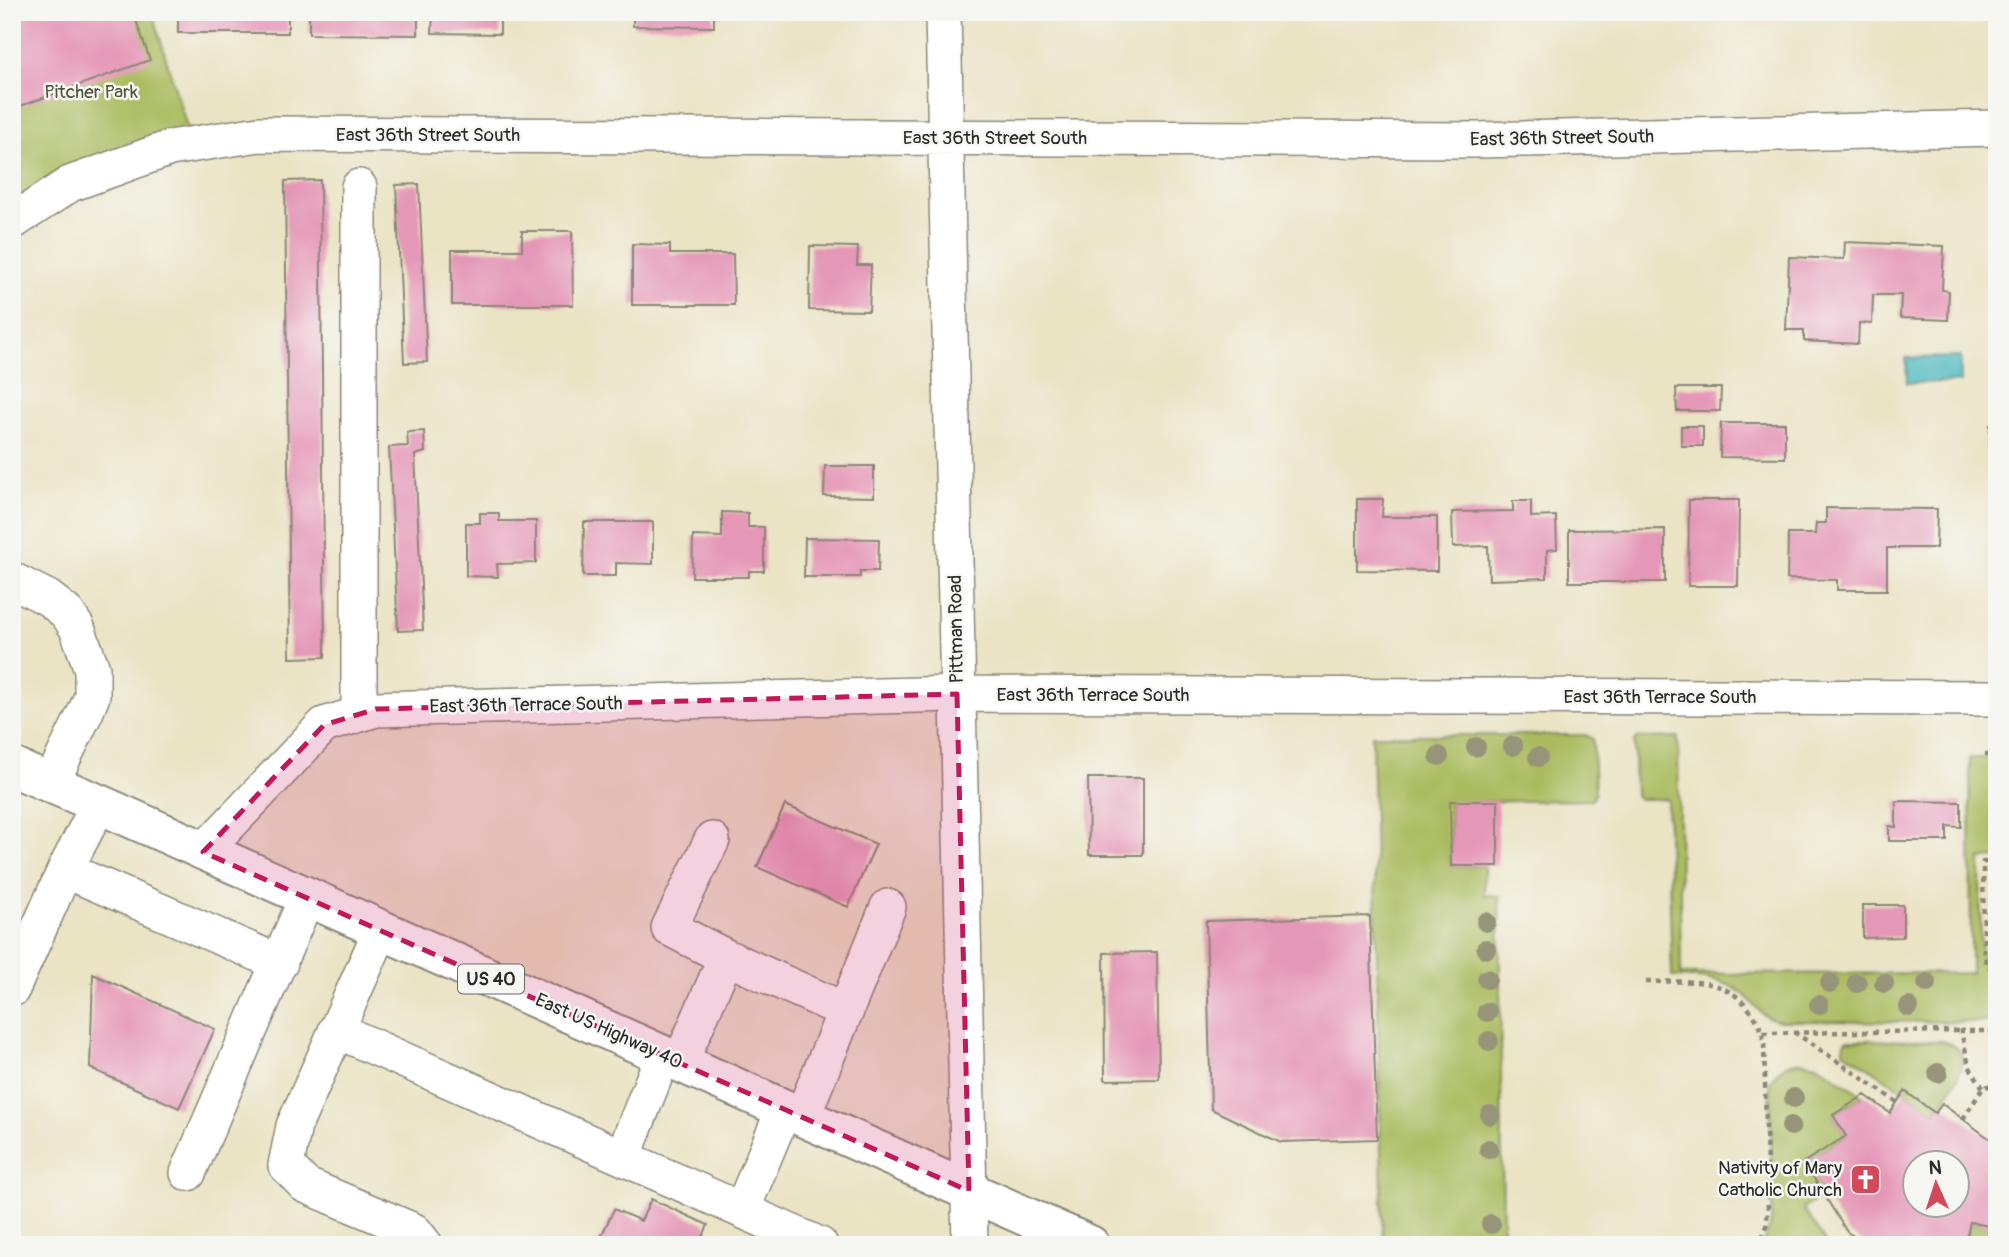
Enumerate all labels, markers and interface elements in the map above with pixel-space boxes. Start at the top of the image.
park label: Pitcher Park [44,80,138,104]
street label: East 36th Street South [336,123,520,147]
street label: East 36th Street South [1470,124,1654,152]
street label: East 36th Street South [903,126,1087,150]
street label: Pittman Road [943,575,969,683]
street label: East 36th Terrace South [996,683,1190,707]
street label: East 36th Terrace South [1563,685,1757,709]
street label: East 36th Terrace South [429,691,623,719]
road number: US 40 [458,964,524,994]
street label: East US Highway 40 [532,988,686,1074]
north arrow [1900,1148,1970,1218]
place label: Nativity of Mary Catholic Church [1718,1156,1842,1202]
text: N [1928,1156,1942,1180]
church icon: Nativity of Mary Catholic Church [1848,1162,1882,1196]

